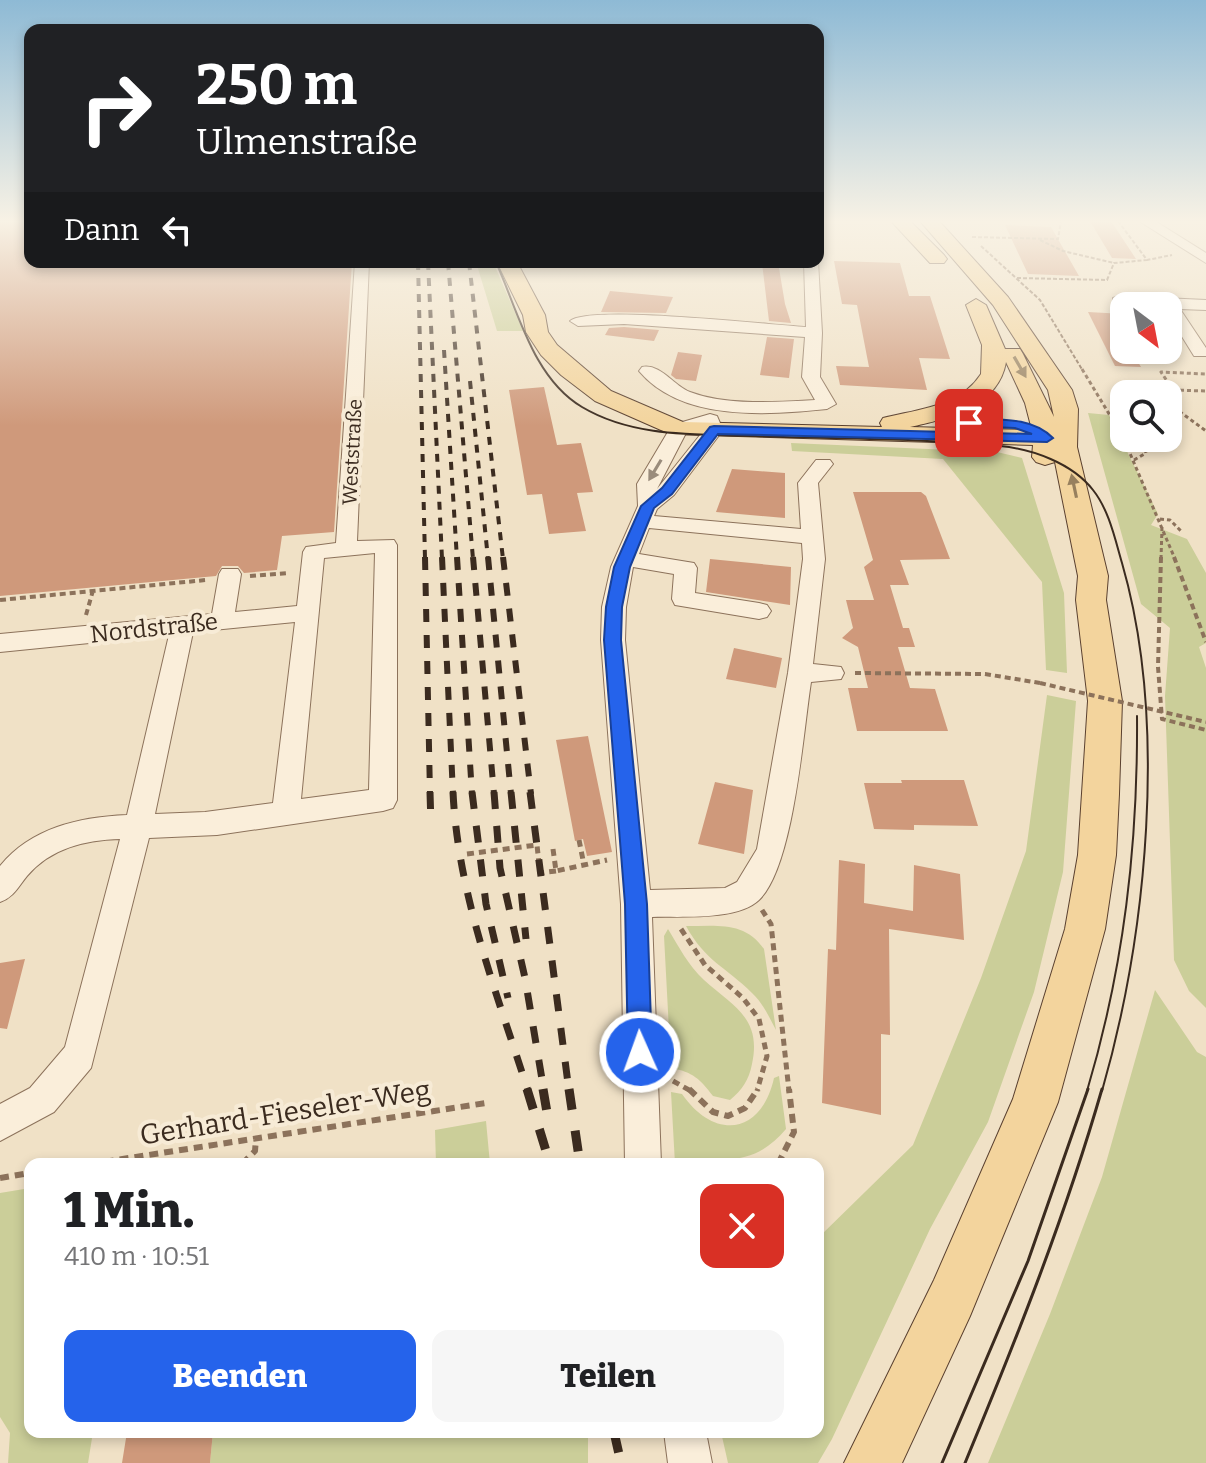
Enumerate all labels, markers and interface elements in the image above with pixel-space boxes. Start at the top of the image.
text: 250 m [196,52,357,119]
icon: right [64,56,168,160]
text: Ulmenstraße [196,120,418,164]
icon: left [155,208,199,252]
text: Dann [64,212,139,248]
north arrow [1110,292,1182,364]
map controls [1110,292,1182,452]
one-way arrow [1013,356,1027,378]
button: search [1110,380,1182,452]
pin [935,389,1003,457]
street label: Weststraße [337,398,367,506]
icon: arrive [947,401,991,445]
one-way arrow [649,459,663,481]
one-way arrow [1067,473,1080,498]
street label: Nordstraße [89,607,219,649]
position arrow [598,1010,682,1094]
street label: Gerhard-Fieseler-Weg [137,1073,433,1152]
text: 1 Min. [64,1182,194,1240]
button: close [700,1184,784,1268]
text: 410 m · 10:51 [64,1241,209,1272]
button: Beenden [64,1330,416,1422]
button: Teilen [432,1330,784,1422]

